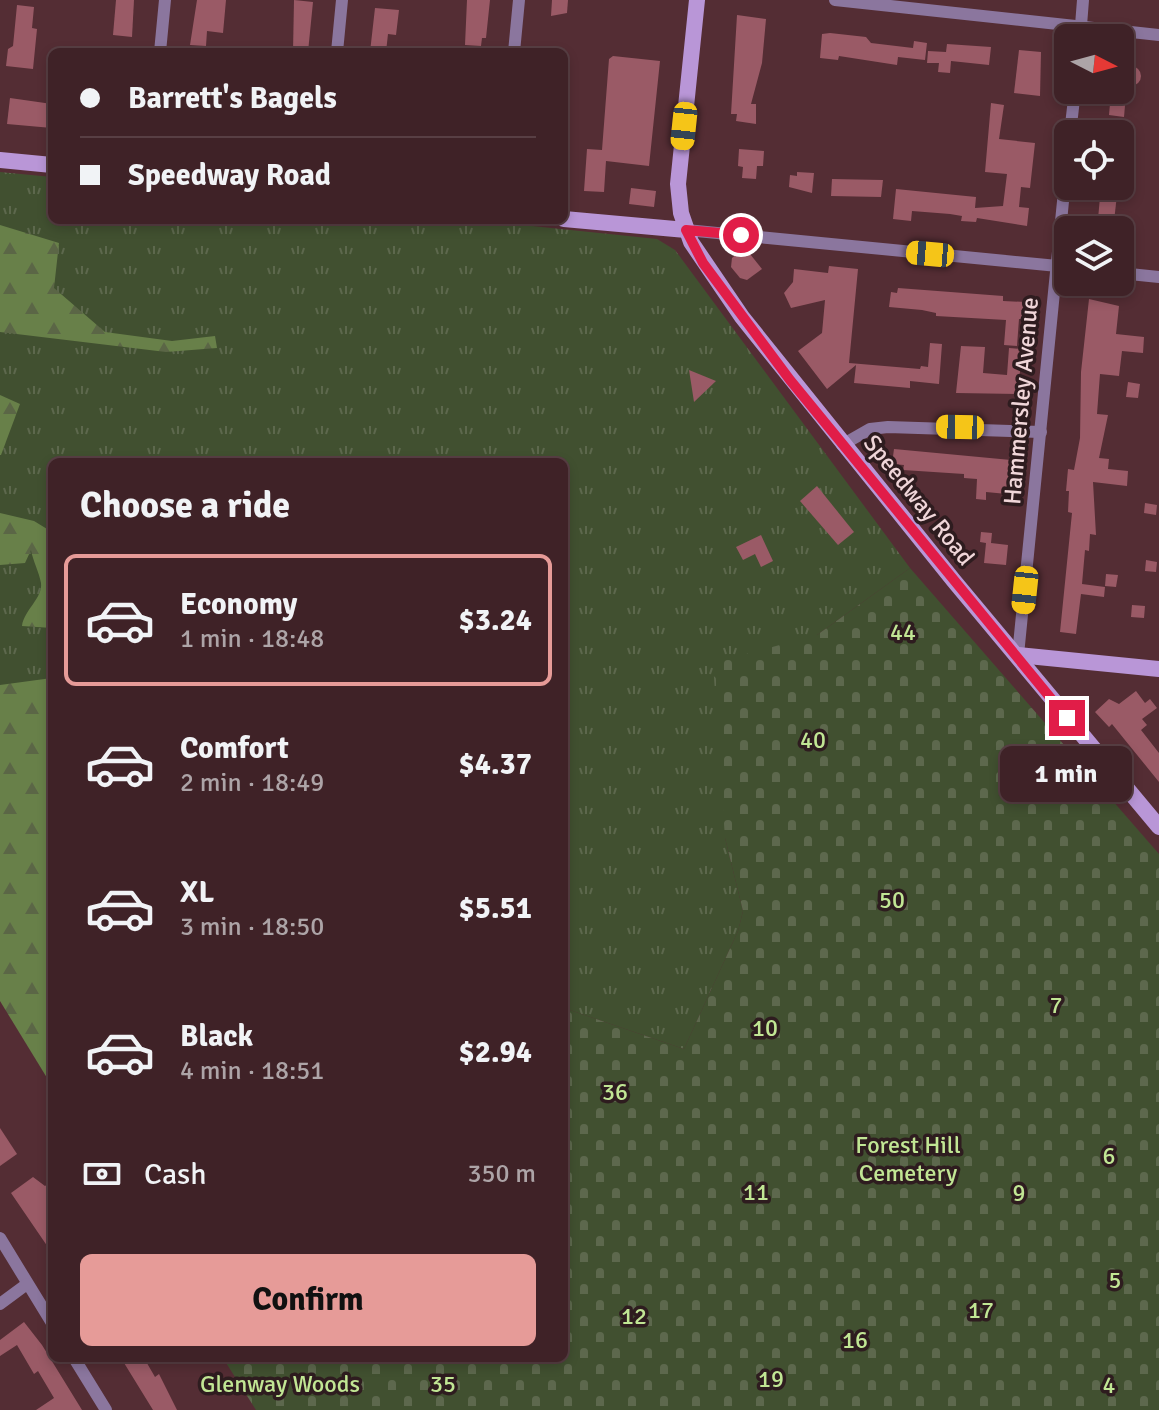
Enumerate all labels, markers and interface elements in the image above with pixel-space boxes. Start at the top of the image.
north arrow [1054,24,1134,104]
map controls [1054,24,1134,296]
text: Barrett's Bagels [128,80,337,117]
car [670,101,698,151]
button: locate [1054,120,1134,200]
text: Speedway Road [128,157,331,194]
button: layers [1054,216,1134,296]
route start [723,217,759,253]
car [905,240,955,268]
street label: Hammersley Avenue [997,296,1045,506]
car [936,415,984,439]
street label: Speedway Road [857,429,981,571]
text: Choose a ride [80,483,290,528]
car [1011,565,1039,615]
icon: car [84,584,156,656]
text: Economy [180,586,297,623]
text: $3.24 [459,602,532,639]
park label: 44 [890,617,916,647]
text: 1 min · 18:48 [180,623,324,655]
route end [1049,700,1085,736]
park label: 40 [800,725,826,755]
icon: car [84,728,156,800]
text: Comfort [180,730,289,767]
text: $4.37 [459,746,532,783]
callout: 1 min [1001,746,1133,802]
text: 1 min [1035,758,1097,790]
text: 2 min · 18:49 [180,767,324,799]
icon: car [84,872,156,944]
text: XL [180,874,214,911]
park label: 50 [879,885,905,915]
text: $5.51 [459,890,532,927]
text: 3 min · 18:50 [180,911,324,943]
park label: 7 [1050,990,1062,1020]
park label: 10 [752,1013,778,1043]
icon: car [84,1016,156,1088]
text: Black [180,1018,253,1055]
text: $2.94 [459,1034,532,1071]
text: 4 min · 18:51 [180,1055,324,1087]
park label: 36 [602,1077,628,1107]
park label: Forest Hill Cemetery [855,1130,961,1188]
park label: 6 [1103,1141,1115,1171]
icon: cash [80,1152,124,1196]
text: Cash [144,1156,207,1193]
text: 350 m [467,1158,536,1190]
park label: 11 [743,1177,769,1207]
park label: 9 [1013,1178,1025,1208]
button: Confirm [80,1254,536,1346]
park label: 5 [1109,1265,1121,1295]
park label: 17 [968,1295,994,1325]
park label: 12 [621,1301,647,1331]
park label: 16 [842,1325,868,1355]
park label: 19 [758,1364,784,1394]
park label: Glenway Woods [200,1369,360,1399]
park label: 35 [430,1369,456,1399]
park label: 4 [1103,1370,1116,1400]

